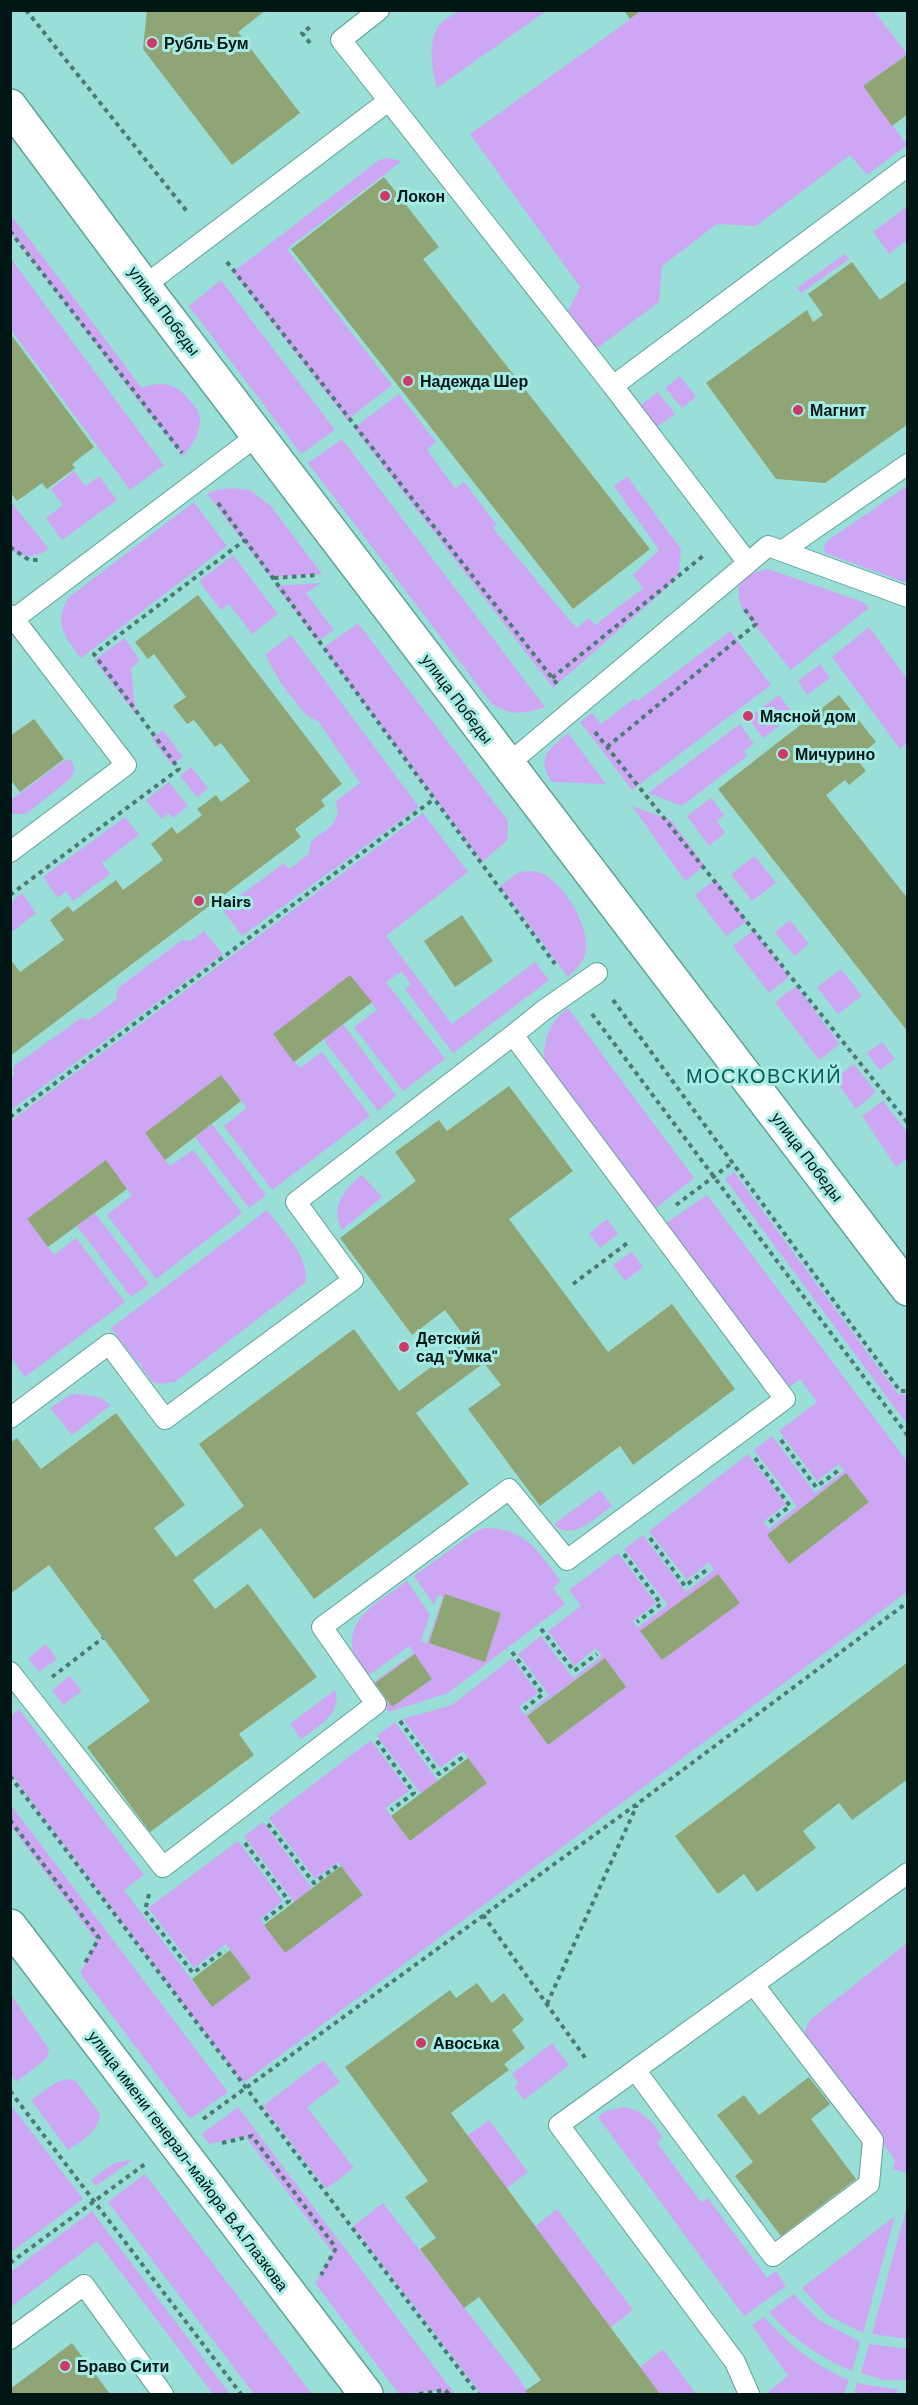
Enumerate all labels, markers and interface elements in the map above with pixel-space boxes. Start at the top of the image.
place label: Рубль Бум [164,33,249,54]
marker: Рубль Бум [145,36,159,50]
place label: Локон [397,186,445,207]
marker: Локон [378,189,392,203]
street label: улица Победы [123,262,205,360]
place label: Надежда Шер [420,371,528,392]
marker: Надежда Шер [401,374,415,388]
place label: Магнит [810,400,867,421]
marker: Магнит [791,403,805,417]
street label: улица Победы [416,650,498,748]
place label: Мясной дом [760,706,856,727]
marker: Мясной дом [741,709,755,723]
place label: Мичурино [795,744,875,765]
marker: Мичурино [776,747,790,761]
place label: Hairs [211,891,251,912]
marker: Hairs [192,894,206,908]
district label: МОСКОВСКИЙ [686,1063,842,1089]
street label: улица Победы [766,1108,848,1206]
place label: Детский сад "Умка" [416,1328,498,1367]
marker: Детский сад "Умка" [397,1340,411,1354]
street label: улица имени генерал-майора В.А.Глазкова [83,2027,293,2296]
place label: Авоська [433,2033,499,2054]
marker: Авоська [414,2036,428,2050]
place label: Браво Сити [77,2356,169,2377]
marker: Браво Сити [58,2359,72,2373]

